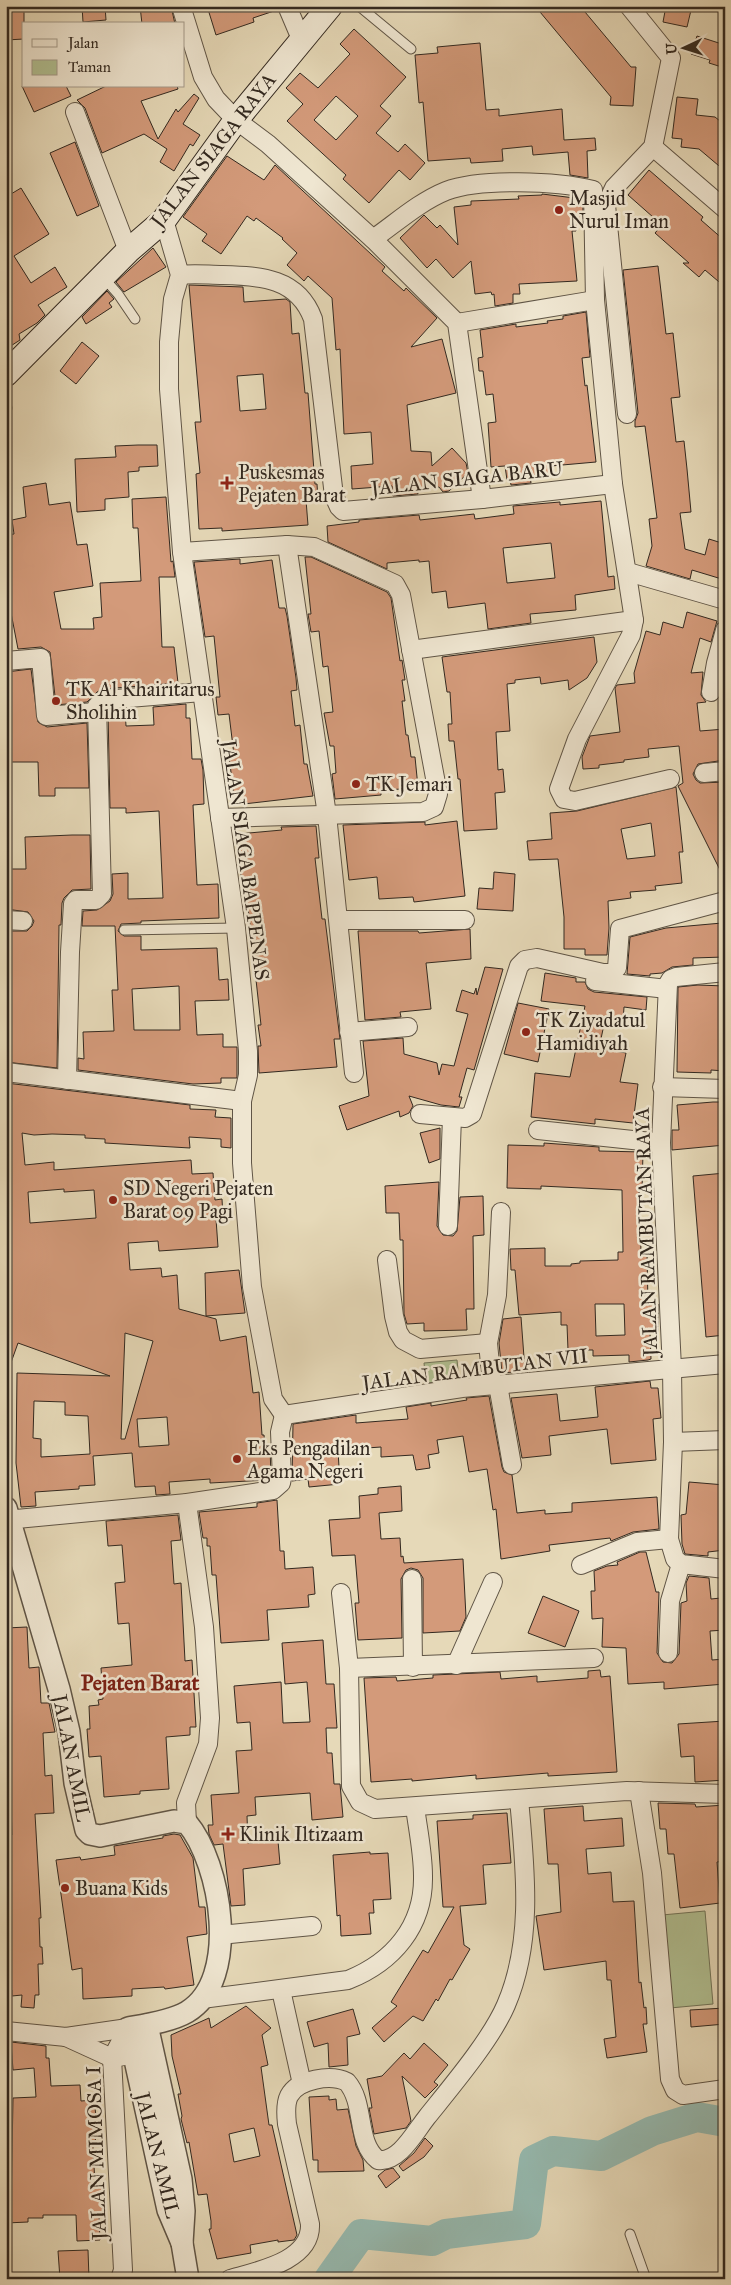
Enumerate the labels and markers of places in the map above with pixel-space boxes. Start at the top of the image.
place label: Masjid Nurul Iman [569,186,669,233]
marker: Masjid Nurul Iman [553,204,565,216]
place label: Puskesmas Pejaten Barat [238,460,346,507]
marker: Puskesmas Pejaten Barat [220,476,234,490]
place label: TK Al Khairitarus Sholihin [66,677,215,724]
marker: TK Al Khairitarus Sholihin [50,695,62,707]
place label: TK Jemari [366,772,453,797]
marker: TK Jemari [350,778,362,790]
place label: TK Ziyadatul Hamidiyah [536,1008,646,1055]
marker: TK Ziyadatul Hamidiyah [520,1026,532,1038]
place label: SD Negeri Pejaten Barat 09 Pagi [123,1176,274,1224]
marker: SD Negeri Pejaten Barat 09 Pagi [107,1194,119,1206]
place label: Eks Pengadilan Agama Negeri [246,1436,370,1484]
marker: Eks Pengadilan Agama Negeri [231,1453,243,1465]
place label: Klinik Iltizaam [239,1822,364,1846]
marker: Klinik Iltizaam [221,1827,235,1841]
place label: Buana Kids [75,1876,168,1900]
marker: Buana Kids [59,1882,71,1894]

